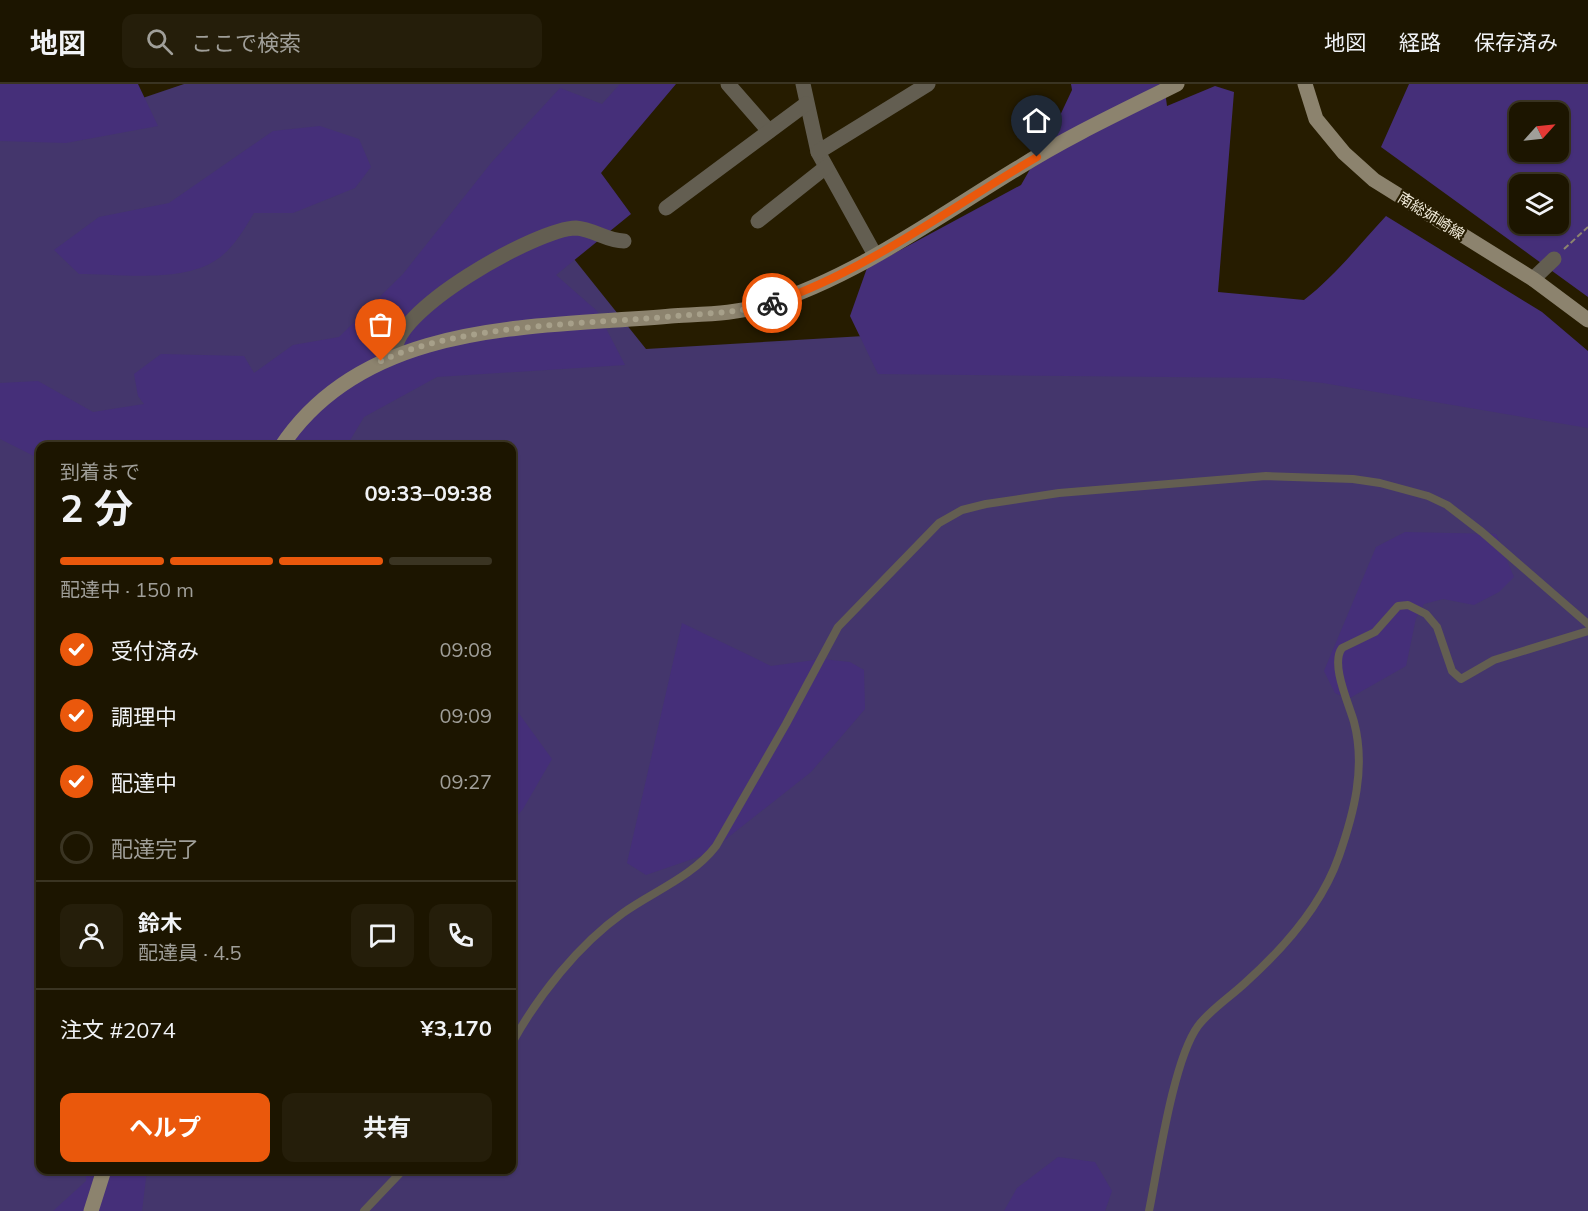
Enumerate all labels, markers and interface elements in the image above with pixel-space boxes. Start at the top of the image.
search box [122,14,542,68]
text: 地図 [30,25,86,60]
icon: search [143,25,176,58]
text: ここで検索 [191,29,301,57]
text: 地図 [1324,29,1366,55]
text: 経路 [1399,29,1441,55]
text: 保存済み [1474,29,1558,55]
pin [1011,95,1062,157]
north arrow [1509,102,1569,162]
map controls [1509,102,1569,234]
icon: home [1020,104,1053,137]
button: layers [1509,174,1569,234]
street label: 南総姉崎線 [1394,188,1468,244]
courier [742,273,802,333]
icon: bike [756,287,789,320]
pin [355,299,406,361]
icon: bag [364,308,397,341]
text: 到着まで [60,459,140,484]
text: 09:33–09:38 [364,479,492,507]
text: 2 分 [60,483,133,532]
text: 配達中 · 150 m [60,577,194,602]
icon: check [60,633,93,666]
text: 受付済み [111,637,199,665]
text: 09:08 [439,637,492,662]
icon: check [60,699,93,732]
text: 調理中 [111,703,177,731]
text: 09:09 [439,703,492,728]
icon: check [60,765,93,798]
text: 配達中 [111,769,177,797]
text: 09:27 [439,769,492,794]
text: 配達完了 [111,835,199,863]
button: person [60,904,123,967]
button: chat [351,904,414,967]
button: phone [429,904,492,967]
text: 鈴木 [138,909,182,937]
text: 配達員 · 4.5 [138,940,242,965]
text: ¥3,170 [421,1014,492,1042]
text: 注文 #2074 [60,1016,176,1044]
button: ヘルプ [60,1093,270,1162]
button: 共有 [282,1093,492,1162]

